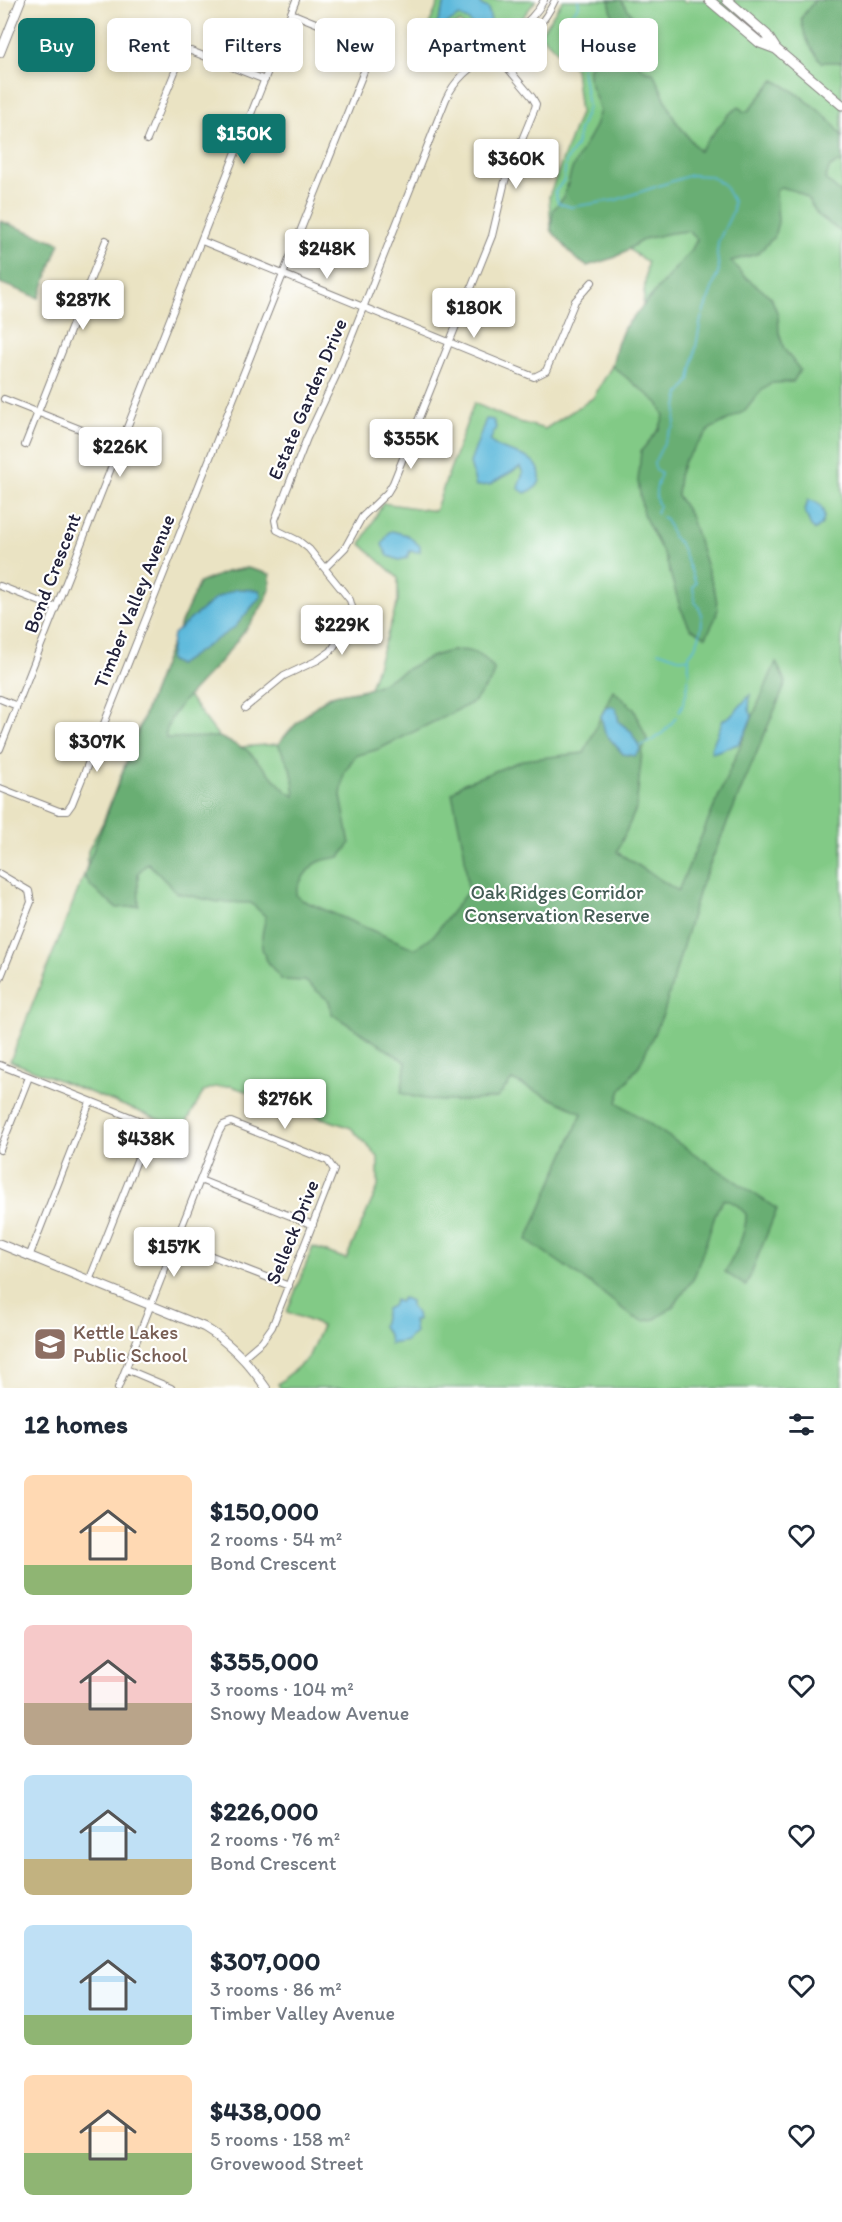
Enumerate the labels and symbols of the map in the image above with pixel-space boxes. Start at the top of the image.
pin: $150K [202,114,286,165]
pin: $360K [474,139,558,190]
pin: $248K [285,229,369,280]
pin: $287K [41,280,125,331]
pin: $180K [432,288,516,339]
street label: Estate Garden Drive [262,315,352,483]
pin: $355K [369,419,453,470]
pin: $226K [78,427,162,478]
street label: Bond Crescent [18,510,86,636]
street label: Timber Valley Avenue [88,511,180,691]
pin: $229K [300,605,384,656]
pin: $307K [55,722,139,773]
park label: Oak Ridges Corridor Conservation Reserve [464,880,650,927]
pin: $276K [243,1079,327,1130]
pin: $438K [104,1119,188,1170]
street label: Selleck Drive [260,1176,324,1288]
pin: $157K [132,1227,216,1278]
place label: Kettle Lakes Public School [73,1320,188,1367]
school or university icon: Kettle Lakes Public School [32,1326,68,1362]

